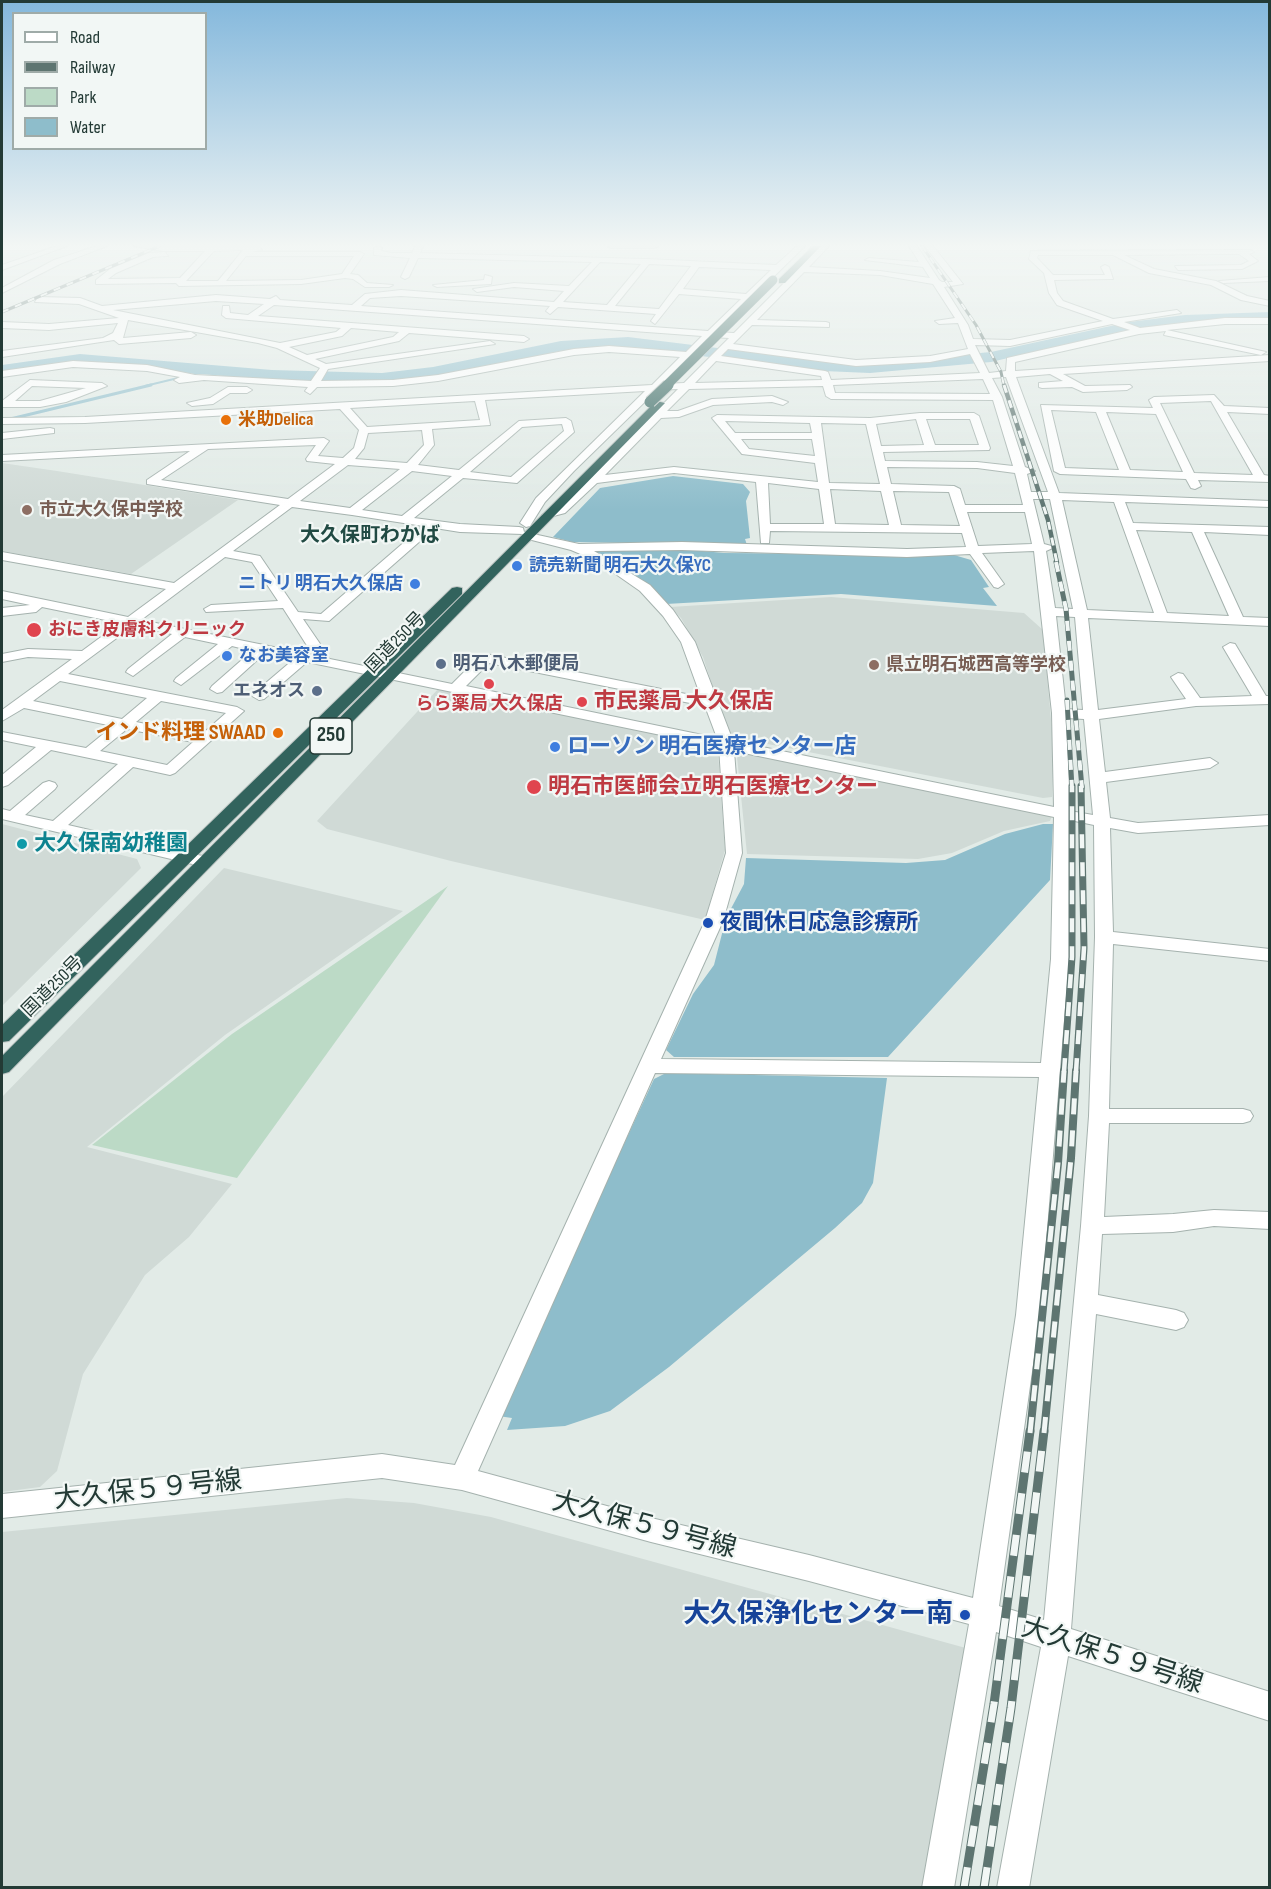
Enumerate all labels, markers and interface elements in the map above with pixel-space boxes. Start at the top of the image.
legend [12,12,207,150]
text: Road [70,27,100,48]
text: Railway [70,57,115,78]
text: Park [70,87,96,108]
text: Water [70,117,106,138]
place label: 米助Delica [238,409,313,431]
marker: 米助Delica [219,413,233,427]
place label: 市立大久保中学校 [39,499,183,521]
marker: 市立大久保中学校 [20,503,34,517]
district label: 大久保町わかば [300,524,440,548]
place label: 読売新聞 明石大久保YC [529,555,711,577]
marker: 読売新聞 明石大久保YC [510,559,524,573]
place label: ニトリ 明石大久保店 [238,573,403,595]
marker: ニトリ 明石大久保店 [408,577,422,591]
street label: 国道250号 [362,608,430,678]
place label: おにき皮膚科クリニック [48,619,246,641]
marker: おにき皮膚科クリニック [25,621,43,639]
place label: なお美容室 [239,645,329,667]
marker: なお美容室 [220,649,234,663]
place label: 明石八木郵便局 [453,653,579,675]
place label: 県立明石城西高等学校 [886,654,1066,676]
marker: 明石八木郵便局 [434,657,448,671]
marker: 県立明石城西高等学校 [867,658,881,672]
marker: らら薬局 大久保店 [482,677,496,691]
place label: エネオス [233,680,305,702]
marker: エネオス [310,684,324,698]
place label: 市民薬局 大久保店 [594,689,773,715]
place label: らら薬局 大久保店 [416,693,562,715]
marker: 市民薬局 大久保店 [575,695,589,709]
road number: 250 [310,718,352,754]
place label: インド料理 SWAAD [95,720,266,746]
marker: インド料理 SWAAD [271,726,285,740]
place label: ローソン 明石医療センター店 [567,734,856,760]
marker: ローソン 明石医療センター店 [548,740,562,754]
place label: 明石市医師会立明石医療センター [548,774,878,800]
marker: 明石市医師会立明石医療センター [525,778,543,796]
place label: 大久保南幼稚園 [34,831,188,857]
marker: 大久保南幼稚園 [15,837,29,851]
place label: 夜間休日応急診療所 [720,910,918,936]
marker: 夜間休日応急診療所 [701,916,715,930]
street label: 国道250号 [18,952,88,1022]
street label: 大久保５９号線 [52,1465,244,1517]
street label: 大久保５９号線 [549,1486,739,1566]
place label: 大久保浄化センター南 [683,1599,953,1631]
marker: 大久保浄化センター南 [958,1608,972,1622]
street label: 大久保５９号線 [1017,1612,1207,1702]

